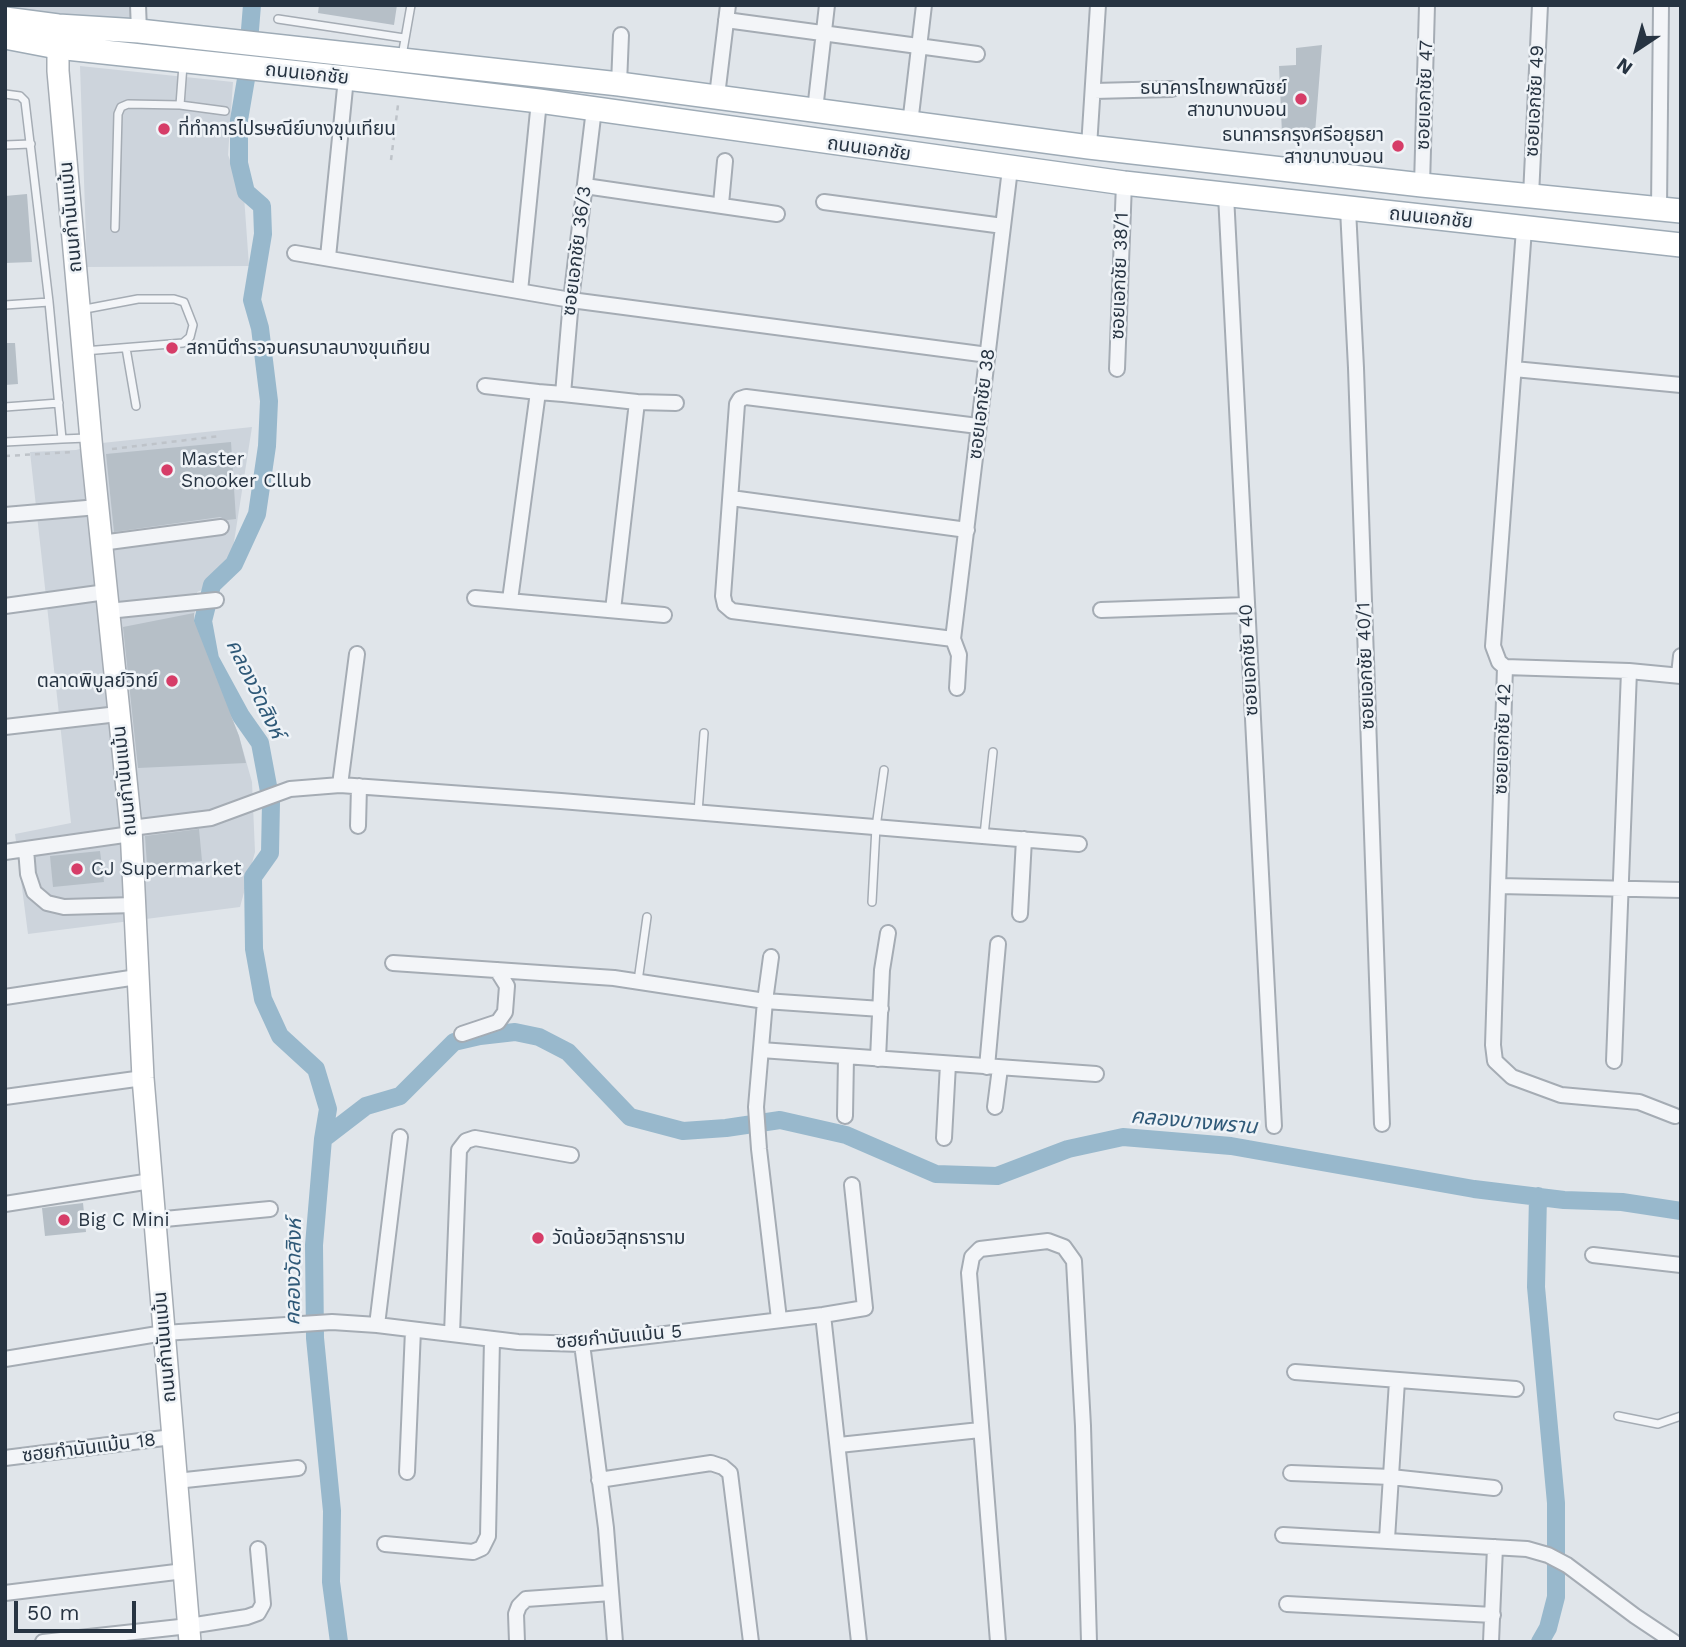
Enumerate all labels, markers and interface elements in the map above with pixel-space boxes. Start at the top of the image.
north arrow [1602,14,1672,84]
street label: ซอยเอกชัย 47 [1412,40,1438,150]
street label: ซอยเอกชัย 49 [1521,44,1549,158]
text: N [1612,53,1637,80]
street label: ถนนเอกชัย [264,58,350,90]
place label: ธนาคารไทยพาณิชย์ สาขาบางบอน [1140,77,1287,121]
marker: ธนาคารไทยพาณิชย์ สาขาบางบอน [1293,91,1309,107]
place label: ที่ทำการไปรษณีย์บางขุนเทียน [178,118,396,140]
marker: ที่ทำการไปรษณีย์บางขุนเทียน [156,121,172,137]
place label: ธนาคารกรุงศรีอยุธยา สาขาบางบอน [1222,124,1384,168]
street label: ถนนเอกชัย [826,132,912,166]
marker: ธนาคารกรุงศรีอยุธยา สาขาบางบอน [1390,138,1406,154]
street label: ถนนกำนันแม้น [55,161,87,273]
street label: ซอยเอกชัย 36/3 [558,185,596,317]
street label: ถนนเอกชัย [1388,202,1474,234]
street label: ซอยเอกชัย 38/1 [1106,212,1134,340]
place label: สถานีตำรวจนครบาลบางขุนเทียน [186,337,430,359]
marker: สถานีตำรวจนครบาลบางขุนเทียน [164,340,180,356]
street label: ซอยเอกชัย 38 [964,347,1000,461]
place label: Master Snooker Cllub [181,448,312,492]
marker: Master Snooker Cllub [159,462,175,478]
street label: ซอยเอกชัย 40/1 [1352,602,1380,730]
street label: ซอยเอกชัย 40 [1235,603,1263,717]
water label: คลองวัดสิงห์ [220,635,290,743]
place label: ตลาดพิบูลย์วิทย์ [37,670,158,692]
marker: ตลาดพิบูลย์วิทย์ [164,673,180,689]
street label: ซอยเอกชัย 42 [1490,683,1516,795]
street label: ถนนกำนันแม้น [108,724,142,838]
place label: CJ Supermarket [91,858,241,880]
marker: CJ Supermarket [69,861,85,877]
water label: คลองบางพราน [1130,1104,1258,1140]
place label: Big C Mini [78,1209,170,1231]
marker: Big C Mini [56,1212,72,1228]
water label: คลองวัดสิงห์ [280,1218,308,1326]
place label: วัดน้อยวิสุทธาราม [552,1227,685,1249]
marker: วัดน้อยวิสุทธาราม [530,1230,546,1246]
street label: ถนนกำนันแม้น [149,1291,181,1403]
street label: ซฮยกำนันแม้น 5 [555,1320,683,1354]
street label: ซฮยกำนันแม้น 18 [21,1428,157,1468]
scale bar [18,1588,140,1632]
text: 50 m [27,1600,79,1625]

